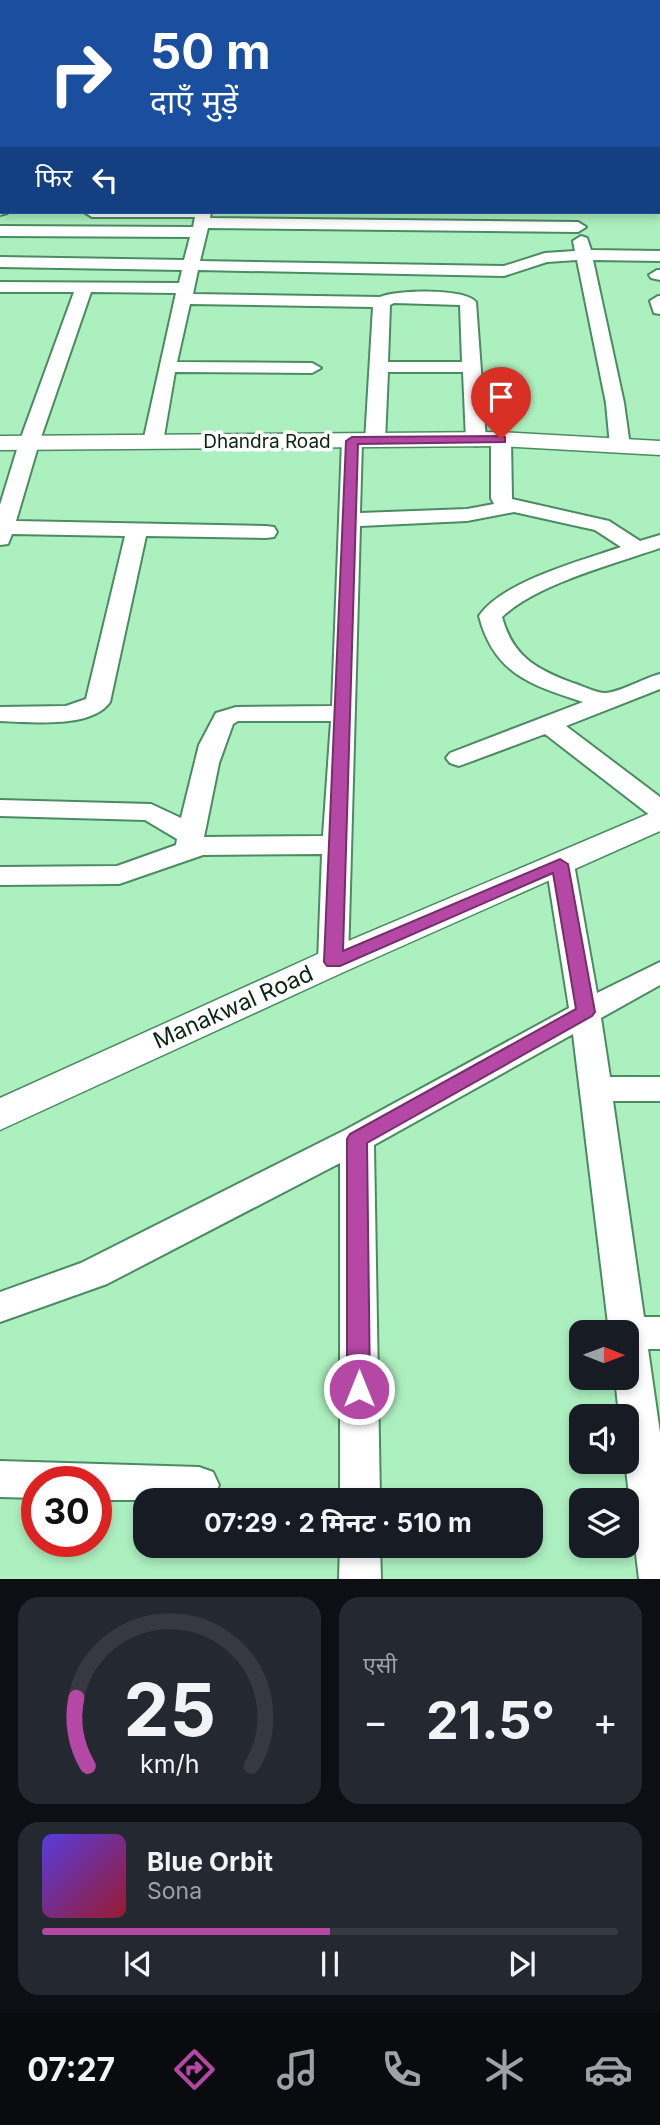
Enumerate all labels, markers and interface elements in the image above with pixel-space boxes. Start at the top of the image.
text: 50 m [150,22,271,81]
icon: right [35,28,126,119]
text: दाएँ मुड़ें [150,82,238,121]
icon: left [86,161,124,199]
text: फिर [35,162,72,193]
pin [471,367,531,439]
icon: arrive [482,378,520,416]
street label: Dhandra Road [203,430,331,453]
street label: Manakwal Road [149,959,317,1055]
north arrow [569,1320,639,1390]
map controls [569,1320,639,1558]
position arrow [322,1352,396,1426]
button: sound [569,1404,639,1474]
speed limit sign: 30 [21,1466,112,1557]
button: layers [569,1488,639,1558]
text: 07:29 · 2 मिनट · 510 m [204,1507,472,1538]
text: एसी [363,1651,397,1679]
text: 25 [123,1666,216,1755]
text: 21.5° [426,1689,555,1752]
text: − [363,1698,388,1744]
text: + [593,1698,618,1744]
text: km/h [140,1749,199,1779]
text: Blue Orbit [147,1846,273,1877]
text: Sona [147,1877,202,1905]
icon: previous [119,1945,157,1983]
icon: pause [311,1945,349,1983]
icon: next [503,1945,541,1983]
icon: directions [170,2045,219,2094]
icon: music [273,2045,322,2094]
icon: phone [377,2045,426,2094]
icon: climate [480,2045,529,2094]
icon: car [584,2045,633,2094]
text: 07:27 [27,2050,115,2089]

